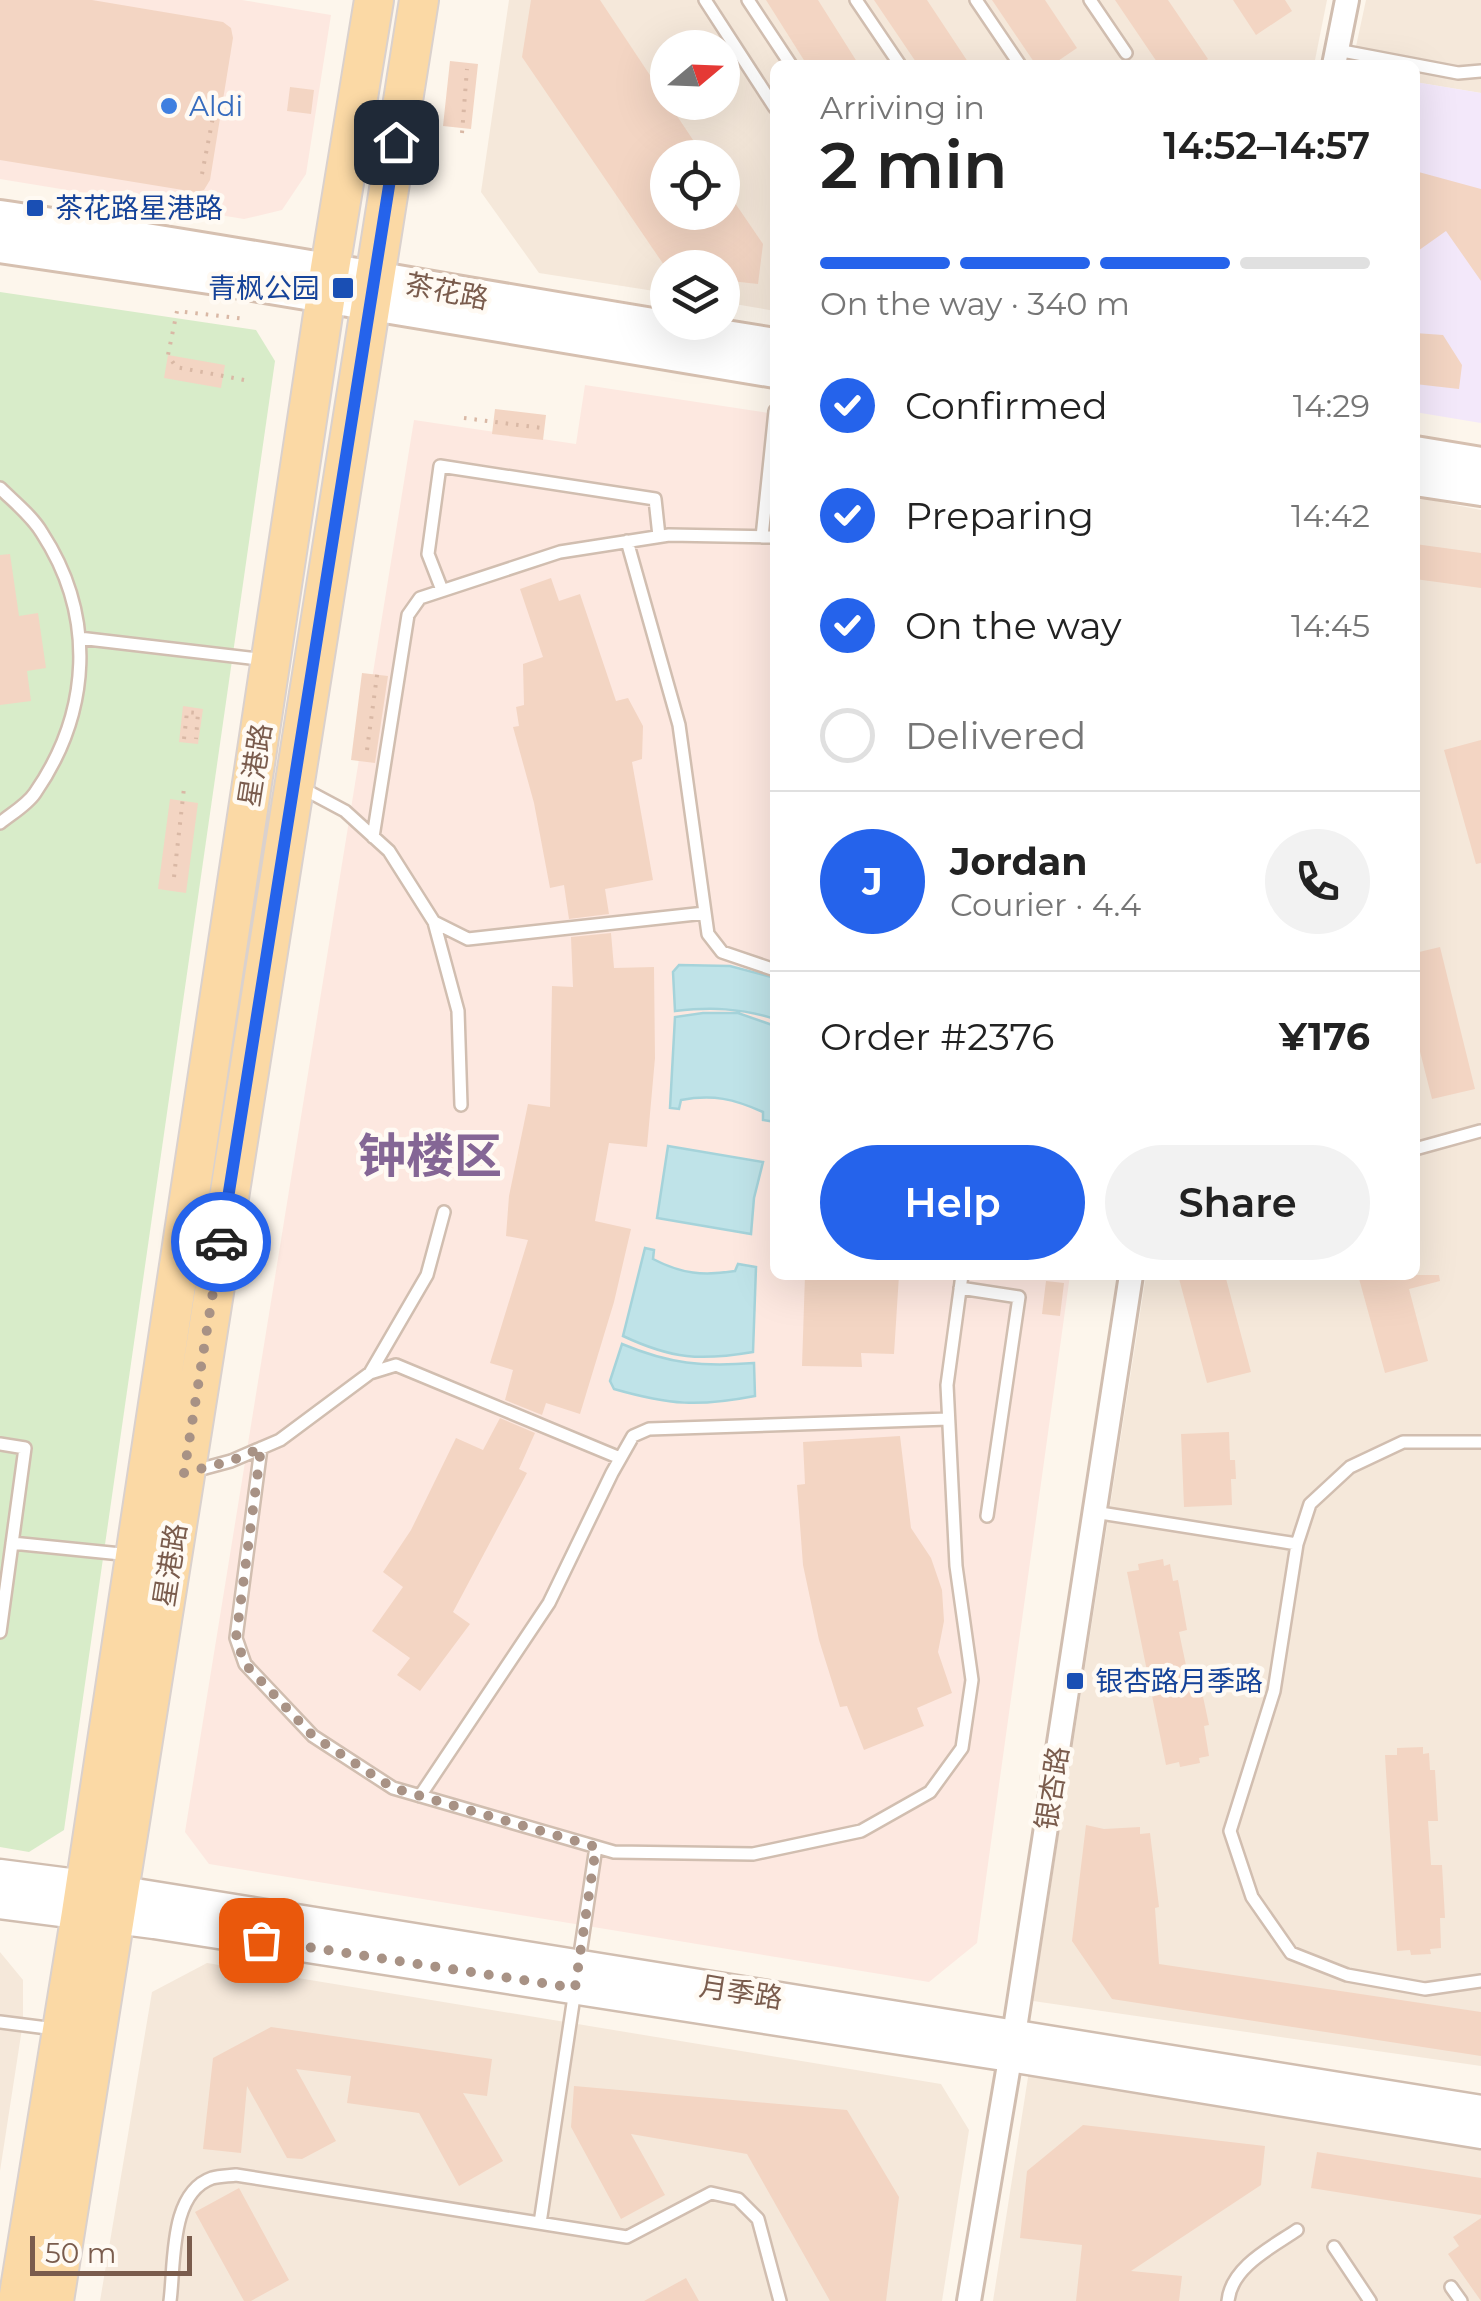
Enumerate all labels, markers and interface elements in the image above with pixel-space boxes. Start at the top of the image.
north arrow [650,30,740,120]
map controls [650,30,740,340]
text: Arriving in [820,88,985,127]
place label: Aldi [189,89,243,123]
marker: Aldi [158,95,180,117]
pin [354,100,439,185]
icon: home [369,115,424,170]
text: 14:52–14:57 [1163,122,1370,169]
text: 2 min [820,125,1008,204]
button: locate [650,140,740,230]
place label: 茶花路星港路 [55,191,223,225]
marker: 茶花路星港路 [24,197,46,219]
button: layers [650,250,740,340]
street label: 茶花路 [403,266,491,316]
place label: 青枫公园 [208,271,320,305]
marker: 青枫公园 [330,275,356,301]
text: On the way · 340 m [820,284,1130,323]
icon: check [820,378,875,433]
text: Confirmed [905,382,1108,429]
text: 14:29 [1293,386,1370,425]
icon: check [820,488,875,543]
text: Preparing [905,492,1094,539]
text: 14:42 [1291,496,1370,535]
icon: check [820,598,875,653]
text: On the way [905,602,1122,649]
text: 14:45 [1291,606,1370,645]
text: Delivered [905,712,1086,759]
street label: 星港路 [232,721,278,809]
button: phone [1265,829,1370,934]
text: Jordan [950,838,1088,885]
text: J [862,858,883,905]
text: Courier · 4.4 [950,885,1141,924]
text: Order #2376 [820,1013,1054,1060]
text: ¥176 [1279,1013,1370,1060]
district label: 钟楼区 [358,1127,502,1185]
button: Help [820,1145,1085,1260]
button: Share [1105,1145,1370,1260]
courier [171,1192,271,1292]
icon: car [194,1215,249,1270]
street label: 星港路 [147,1521,193,1609]
place label: 银杏路月季路 [1095,1664,1263,1698]
marker: 银杏路月季路 [1064,1670,1086,1692]
street label: 银杏路 [1029,1744,1075,1832]
pin [219,1898,304,1983]
icon: bag [234,1913,289,1968]
street label: 月季路 [697,1969,785,2015]
scale bar [30,2231,192,2276]
text: 50 m [45,2236,116,2270]

